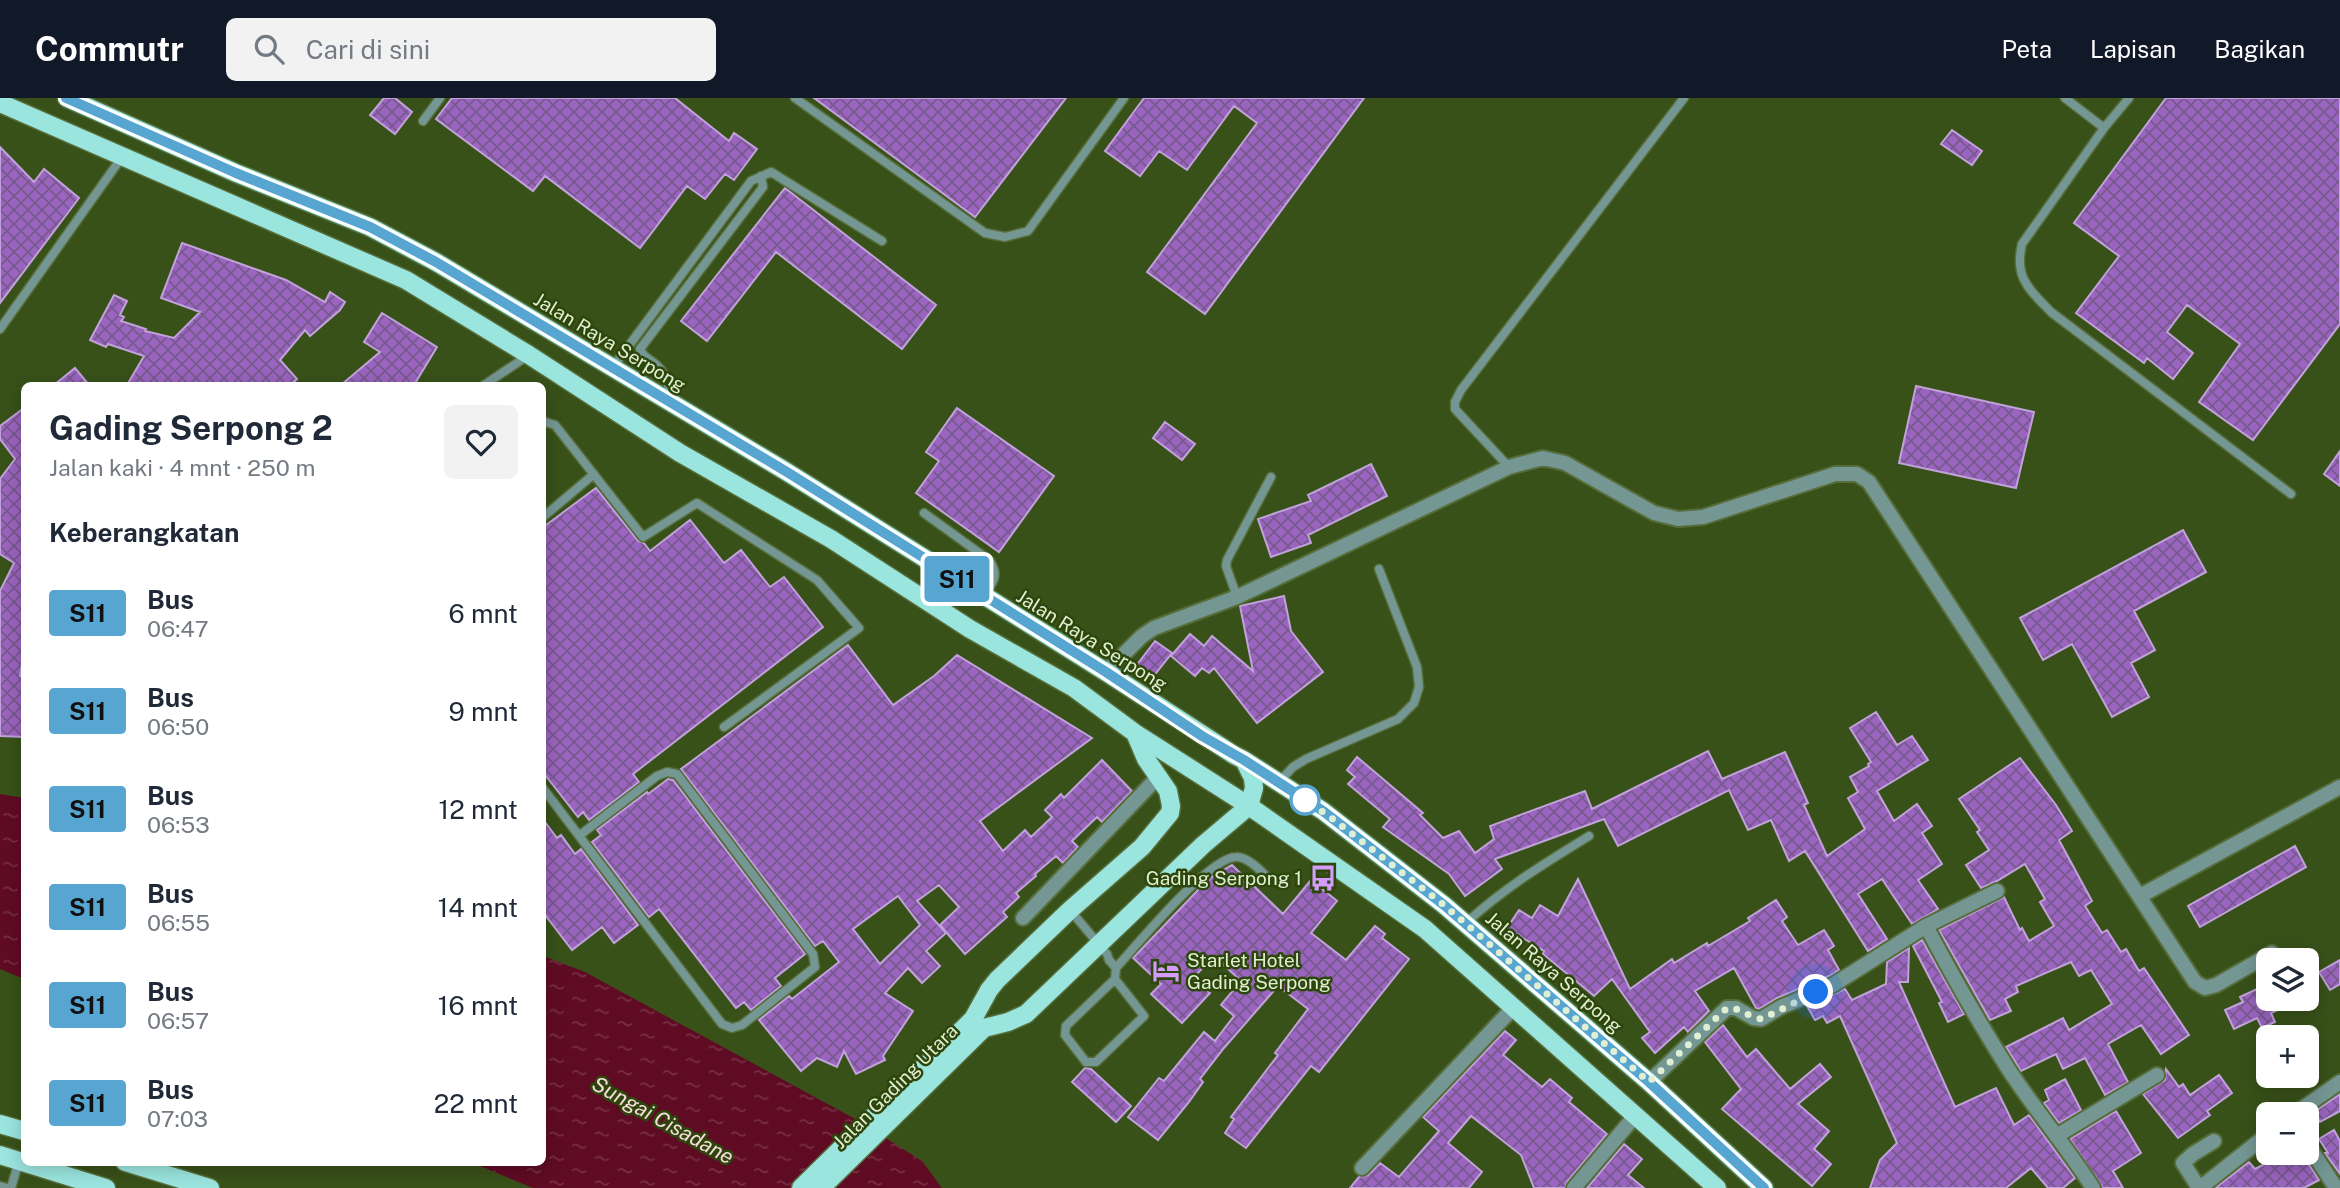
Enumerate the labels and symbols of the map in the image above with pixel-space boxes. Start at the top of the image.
street label: Jalan Raya Serpong [530,288,690,396]
line badge: S11 [917,556,997,602]
street label: Jalan Raya Serpong [1013,585,1171,695]
unlabelled marker [1290,785,1320,815]
bus stop icon: Gading Serpong 1 [1308,863,1338,893]
place label: Gading Serpong 1 [1146,867,1302,889]
street label: Jalan Raya Serpong [1481,907,1627,1037]
place label: Starlet Hotel Gading Serpong [1187,949,1331,993]
hotel icon: Starlet Hotel Gading Serpong [1151,956,1181,986]
your location [1798,974,1833,1009]
street label: Jalan Gading Utara [828,1019,962,1153]
water label: Sungai Cisadane [588,1071,738,1169]

